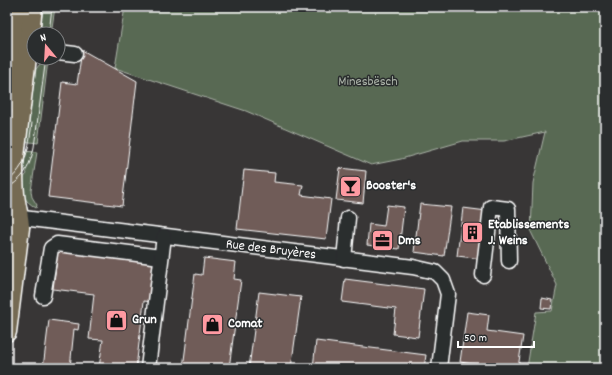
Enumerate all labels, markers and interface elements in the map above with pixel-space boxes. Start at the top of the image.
north arrow [26,26,66,66]
text: N [38,30,49,47]
park label: Minesbësch [338,72,398,92]
bar icon: Booster's [338,173,364,199]
place label: Booster's [366,176,416,196]
place label: Etablissements J. Weins [488,215,569,251]
building icon: Etablissements J. Weins [460,220,486,246]
office icon: Dms [369,228,395,254]
place label: Dms [398,231,421,251]
street label: Rue des Bruyères [225,235,317,265]
shop icon: Grun [103,307,129,333]
place label: Grun [132,310,157,330]
shop icon: Comat [199,311,225,337]
place label: Comat [228,314,263,334]
scale bar [458,323,534,349]
text: 50 m [464,330,487,347]

